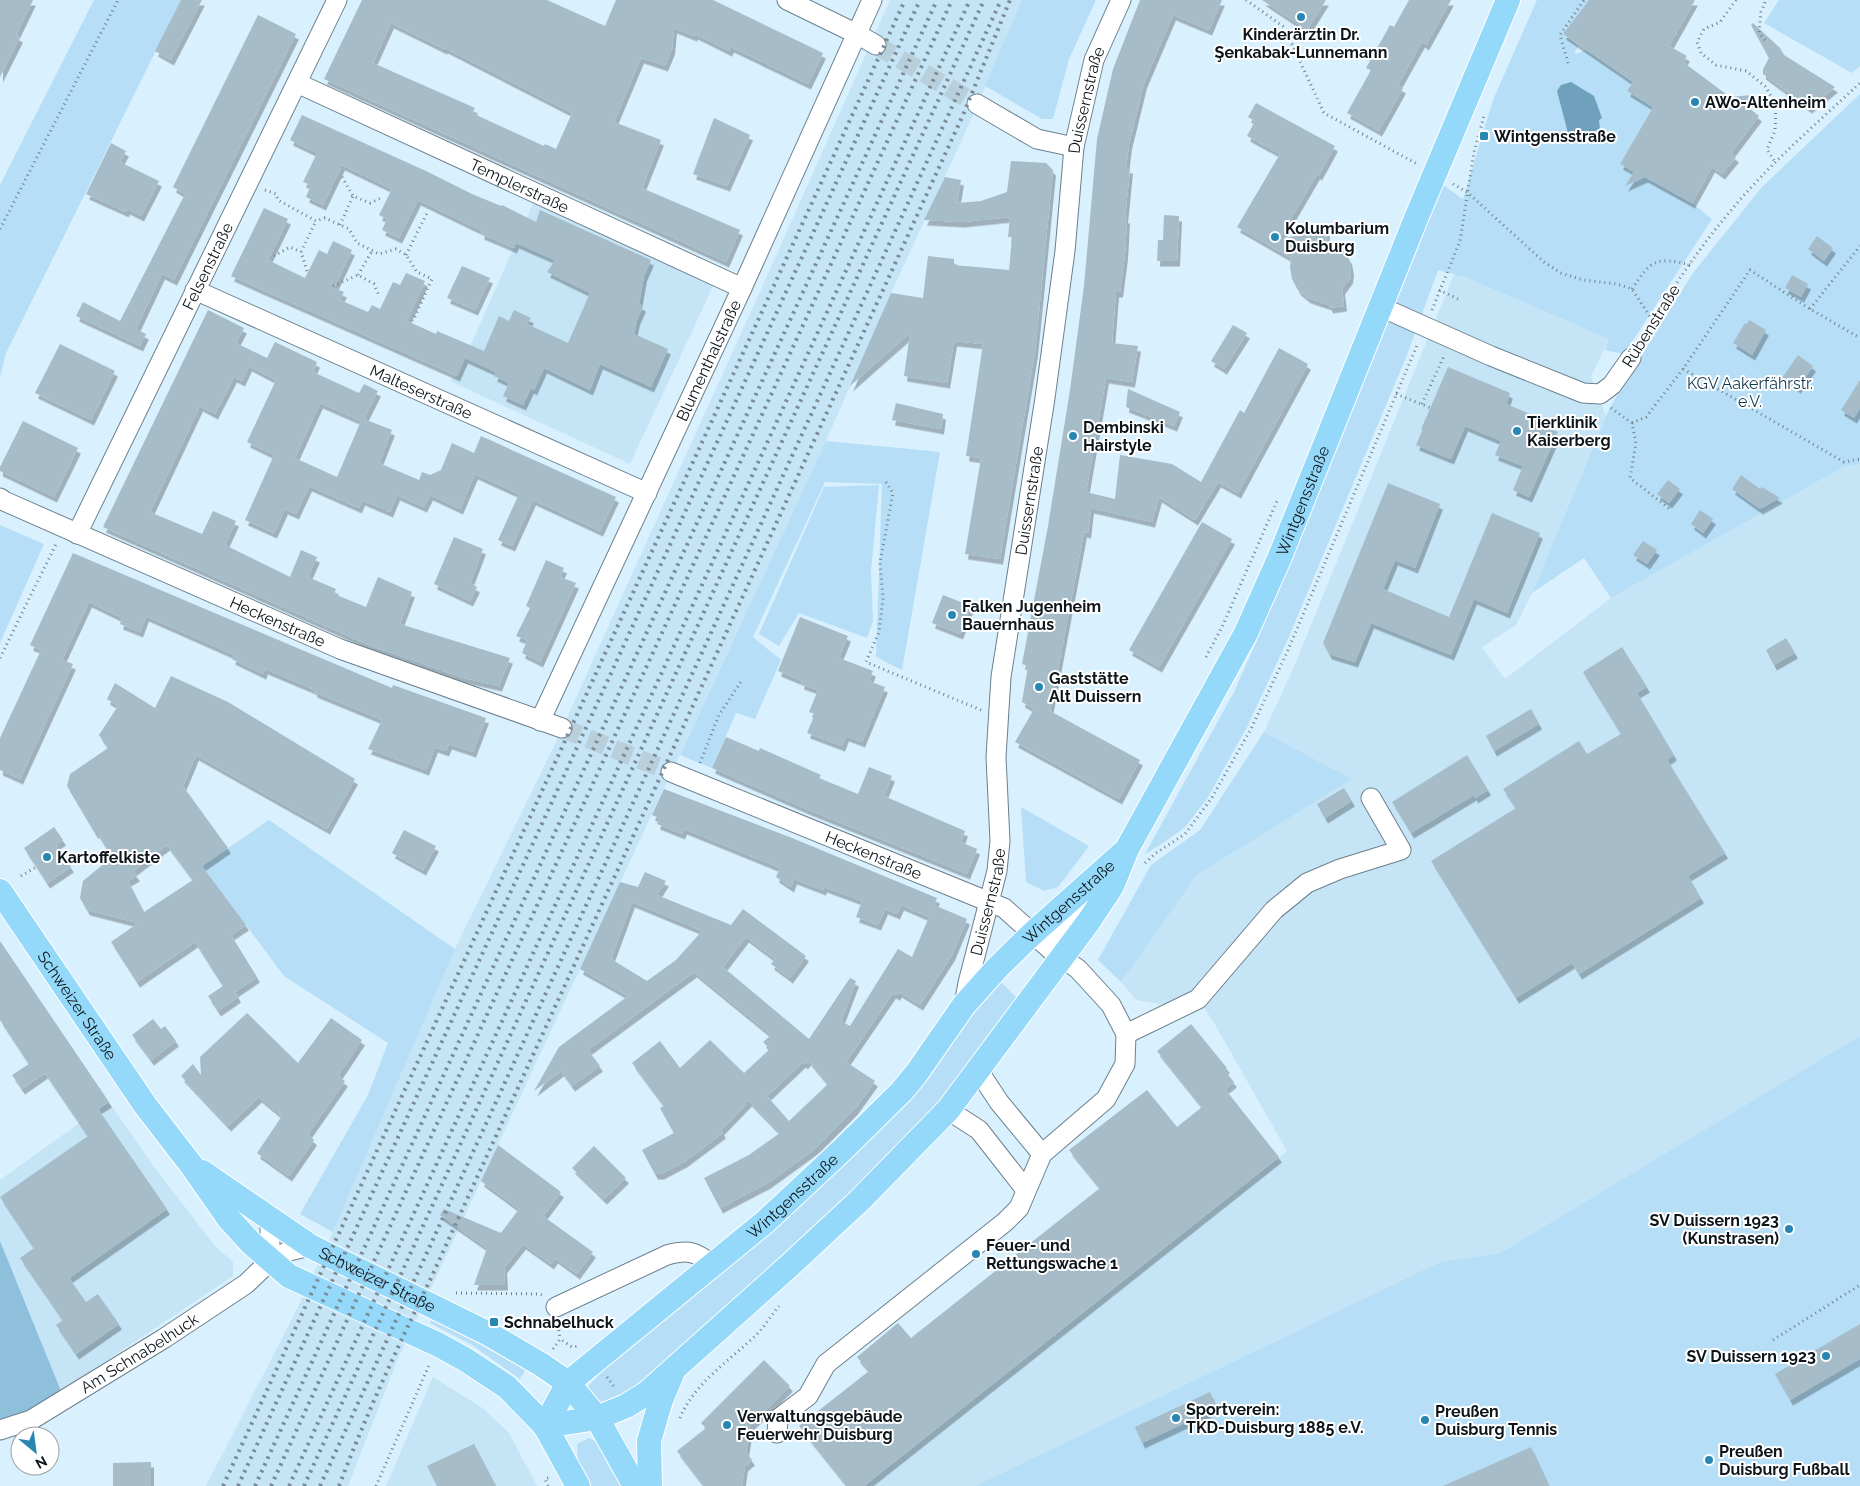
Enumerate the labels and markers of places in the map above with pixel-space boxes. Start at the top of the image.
marker: Kinderärztin Dr. Şenkabak-Lunnemann [1295,11,1307,23]
place label: Kinderärztin Dr. Şenkabak-Lunnemann [1215,25,1387,62]
place label: AWo-Altenheim [1705,93,1826,112]
marker: AWo-Altenheim [1689,96,1701,108]
place label: Wintgensstraße [1494,127,1616,146]
marker: Wintgensstraße [1478,130,1490,142]
place label: Kolumbarium Duisburg [1285,219,1389,256]
marker: Kolumbarium Duisburg [1269,231,1281,243]
place label: Tierklinik Kaiserberg [1527,413,1611,450]
place label: Dembinski Hairstyle [1083,418,1164,455]
marker: Tierklinik Kaiserberg [1511,425,1523,437]
marker: Dembinski Hairstyle [1067,430,1079,442]
place label: Falken Jugenheim Bauernhaus [962,597,1101,634]
marker: Falken Jugenheim Bauernhaus [946,609,958,621]
place label: Gaststätte Alt Duissern [1049,669,1141,706]
marker: Gaststätte Alt Duissern [1033,681,1045,693]
place label: Kartoffelkiste [57,848,160,867]
marker: Kartoffelkiste [41,851,53,863]
place label: SV Duissern 1923 (Kunstrasen) [1650,1211,1779,1248]
marker: SV Duissern 1923 (Kunstrasen) [1783,1223,1795,1235]
place label: Feuer- und Rettungswache 1 [986,1236,1118,1273]
marker: Feuer- und Rettungswache 1 [970,1248,982,1260]
place label: Schnabelhuck [504,1313,614,1332]
marker: Schnabelhuck [488,1316,500,1328]
place label: SV Duissern 1923 [1687,1347,1816,1366]
marker: SV Duissern 1923 [1820,1350,1832,1362]
place label: Sportverein: TKD-Duisburg 1885 e.V. [1186,1400,1364,1437]
place label: Preußen Duisburg Tennis [1435,1402,1557,1439]
place label: Verwaltungsgebäude Feuerwehr Duisburg [737,1407,903,1444]
marker: Sportverein: TKD-Duisburg 1885 e.V. [1170,1412,1182,1424]
marker: Preußen Duisburg Tennis [1419,1414,1431,1426]
marker: Verwaltungsgebäude Feuerwehr Duisburg [721,1419,733,1431]
place label: Preußen Duisburg Fußball [1719,1442,1851,1479]
marker: Preußen Duisburg Fußball [1703,1454,1715,1466]

